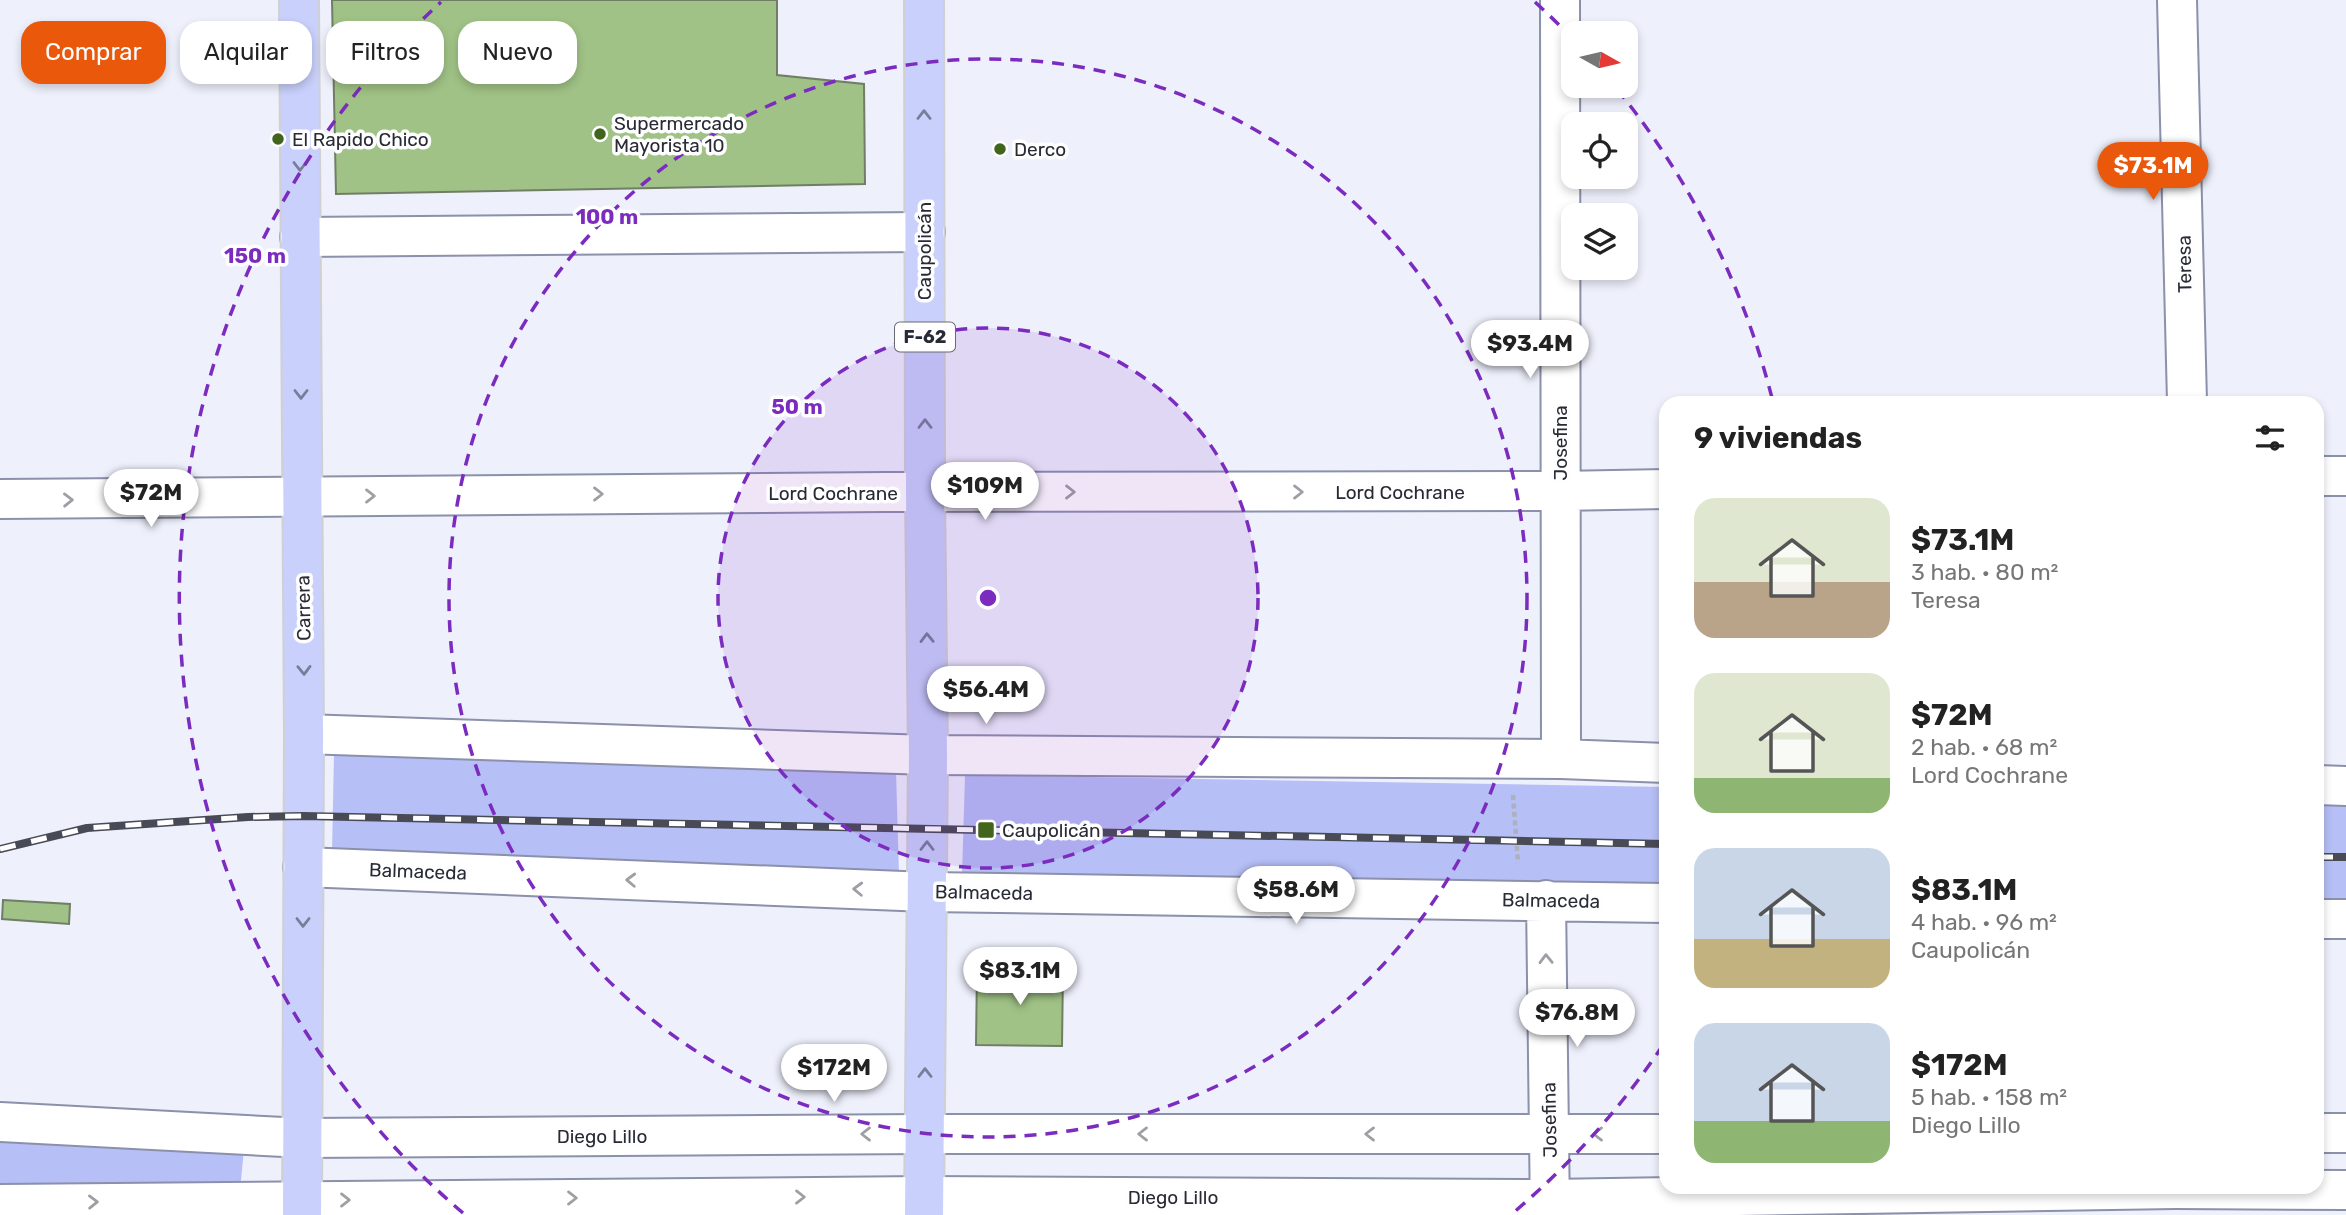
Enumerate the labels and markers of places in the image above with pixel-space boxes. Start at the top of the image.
place label: Supermercado Mayorista 10 [614,112,744,157]
marker: Supermercado Mayorista 10 [592,126,608,142]
place label: El Rapido Chico [292,128,429,151]
marker: El Rapido Chico [270,131,286,147]
place label: Derco [1014,138,1066,161]
marker: Derco [992,141,1008,157]
pin: $73.1M [2096,142,2210,202]
pin: $93.4M [1473,320,1587,380]
pin: $109M [936,462,1034,522]
pin: $72M [110,470,192,529]
centre of rings [976,586,1000,610]
pin: $56.4M [929,666,1043,726]
place label: Caupolicán [1002,819,1101,842]
marker: Caupolicán [976,820,996,840]
pin: $58.6M [1239,866,1353,926]
pin: $83.1M [963,948,1077,1007]
pin: $76.8M [1520,990,1634,1049]
pin: $172M [785,1044,883,1104]

